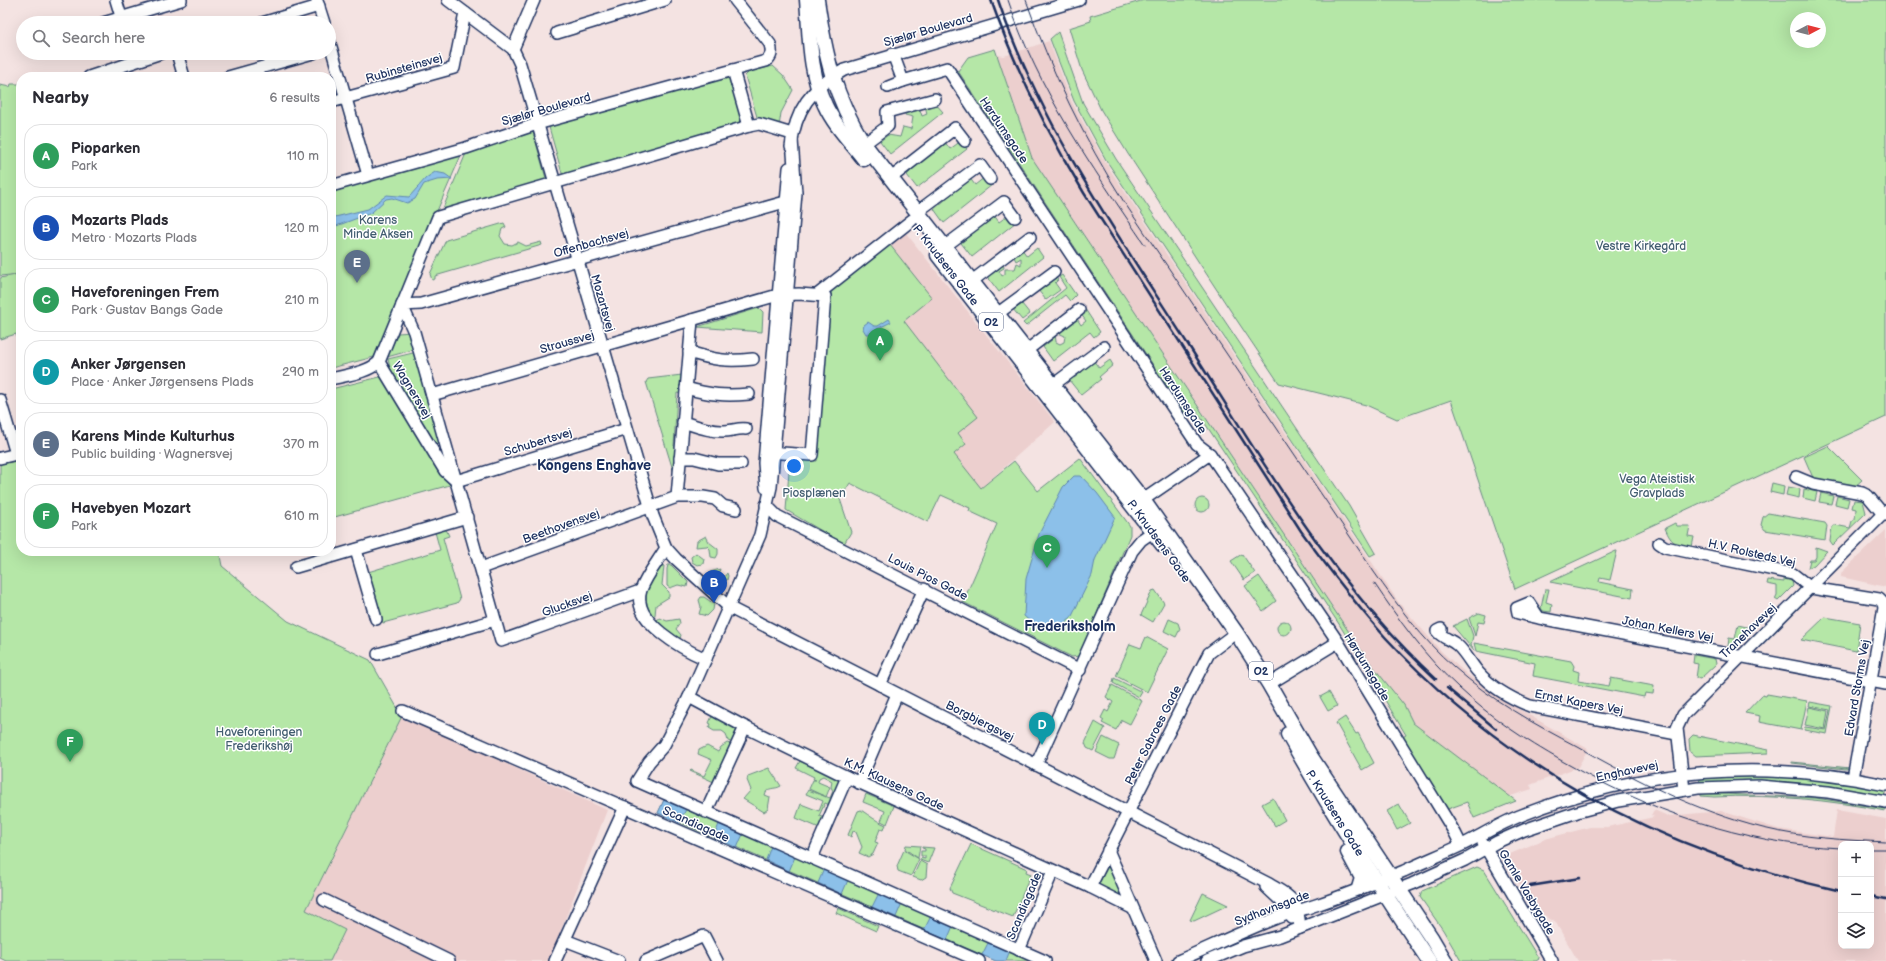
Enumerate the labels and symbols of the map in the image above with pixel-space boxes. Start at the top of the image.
street label: Sjælør Boulevard [882,11,975,50]
north arrow [1790,12,1826,48]
street label: Rubinsteinsvej [364,50,444,87]
street label: Sjælør Boulevard [500,90,593,129]
street label: Hørdumsgade [976,94,1031,166]
park label: Karens Minde Aksen [343,213,413,242]
street label: P. Knudsens Gade [909,222,982,309]
street label: Offenbachsvej [552,226,630,261]
park label: Vestre Kirkegård [1596,239,1686,254]
pin: E [344,250,370,283]
street label: Mozartsvej [587,273,618,334]
road number: O2 [979,313,1003,331]
street label: Straussvej [538,328,596,357]
pin: A [867,328,893,361]
street label: Wagnersvej [389,359,434,422]
street label: Hørdumsgade [1155,364,1210,437]
street label: Schubertsvej [502,425,574,460]
your location [784,456,804,476]
district label: Kongens Enghave [537,457,651,474]
park label: Vega Ateistisk Gravplads [1619,472,1695,501]
park label: Piosplænen [782,486,846,501]
street label: P. Knudsens Gade [1124,497,1194,586]
street label: Beethovensvej [521,506,602,547]
pin: C [1034,535,1060,568]
street label: H.V. Rolsteds Vej [1707,536,1797,571]
street label: Louis Pios Gade [885,551,970,604]
pin: B [701,570,727,603]
street label: Glucksvej [540,588,594,620]
street label: Tranehavevej [1717,600,1780,662]
street label: Johan Kellers Vej [1621,613,1715,646]
district label: Frederiksholm [1024,618,1116,635]
street label: Hørdumsgade [1340,630,1393,704]
street label: Edvard Storms Vej [1842,638,1873,738]
road number: O2 [1249,662,1273,680]
street label: Peter Sabroes Gade [1122,683,1185,788]
street label: Ernst Kapers Vej [1533,687,1625,718]
street label: Borgbjergsvej [943,698,1017,745]
pin: D [1029,712,1055,745]
park label: Haveforeningen Frederikshøj [216,725,303,754]
pin: F [57,729,83,762]
street label: K.M. Klausens Gade [841,755,946,814]
street label: Enghavevej [1595,758,1660,785]
street label: P. Knudsens Gade [1302,767,1367,859]
street label: Scandiagade [660,803,731,846]
street label: Gamle Vasbygade [1495,847,1558,938]
street label: Scandiagade [1004,870,1045,942]
street label: Sydhavnsgade [1233,887,1312,930]

